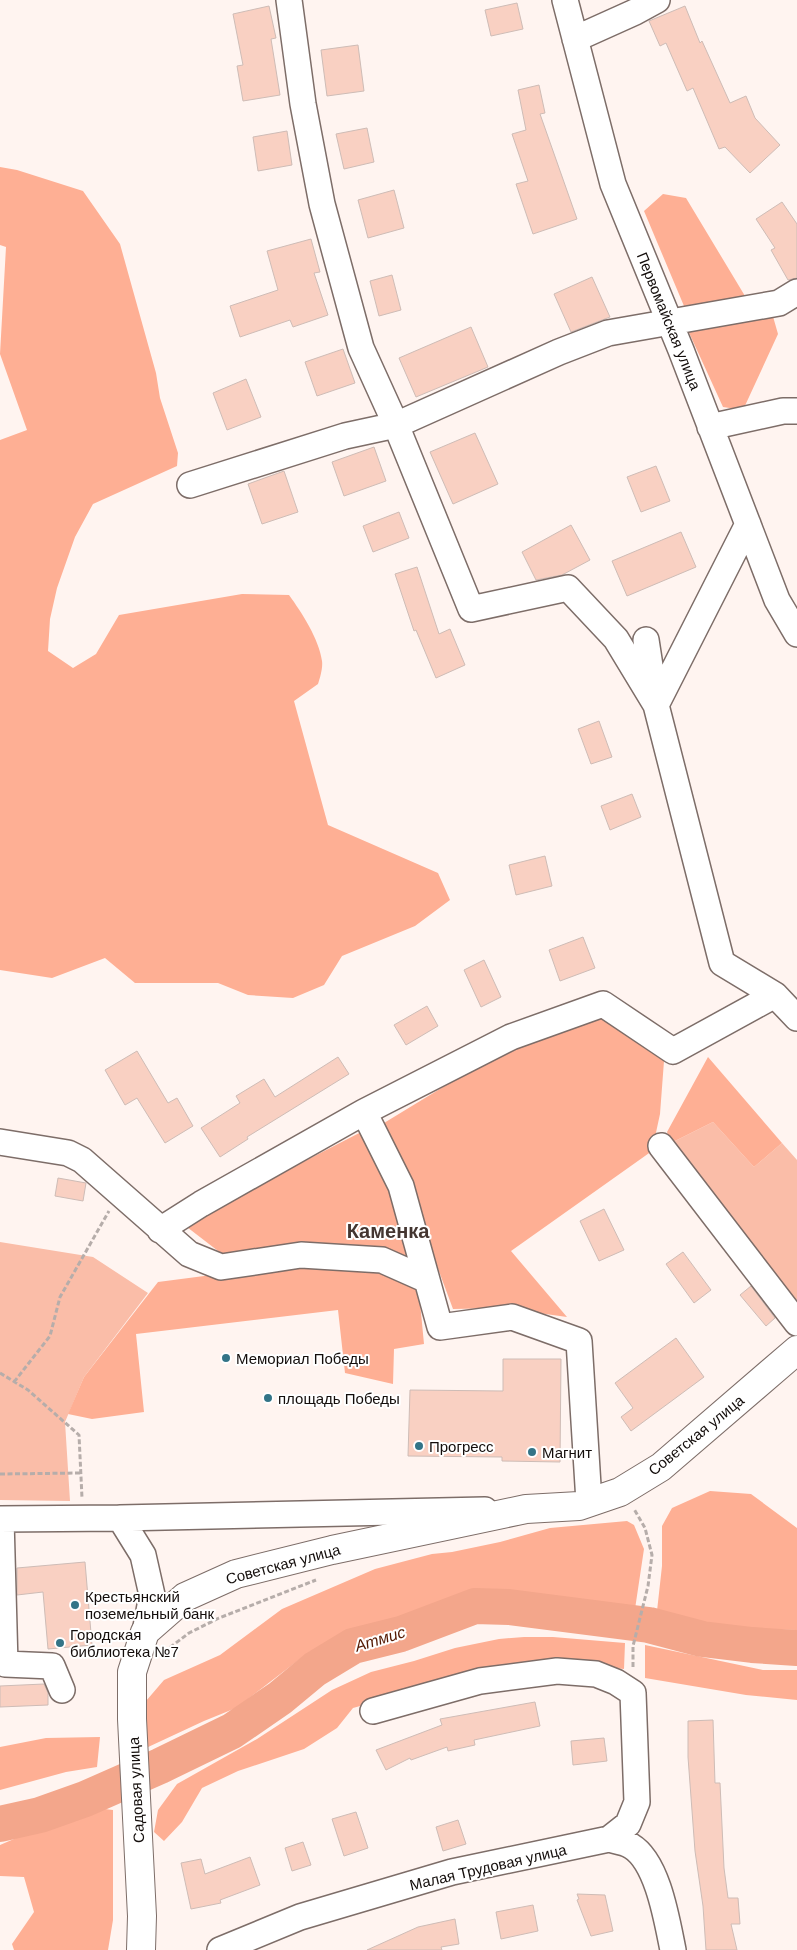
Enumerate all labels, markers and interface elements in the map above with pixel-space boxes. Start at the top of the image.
street label: Первомайская улица [634,250,705,393]
district label: Каменка [347,1220,430,1242]
place label: Мемориал Победы [236,1350,369,1367]
marker: Мемориал Победы [220,1352,232,1364]
place label: площадь Победы [278,1390,400,1407]
street label: Советская улица [645,1391,748,1479]
marker: площадь Победы [262,1392,274,1404]
place label: Прогресс [429,1438,494,1455]
marker: Прогресс [413,1440,425,1452]
place label: Магнит [542,1444,592,1461]
marker: Магнит [526,1446,538,1458]
street label: Советская улица [224,1540,343,1587]
place label: Крестьянский поземельный банк [85,1588,215,1622]
marker: Крестьянский поземельный банк [69,1599,81,1611]
water label: Атмис [352,1623,407,1655]
place label: Городская библиотека №7 [70,1626,179,1660]
marker: Городская библиотека №7 [54,1637,66,1649]
street label: Садовая улица [125,1736,147,1843]
street label: Малая Трудовая улица [408,1841,569,1893]

